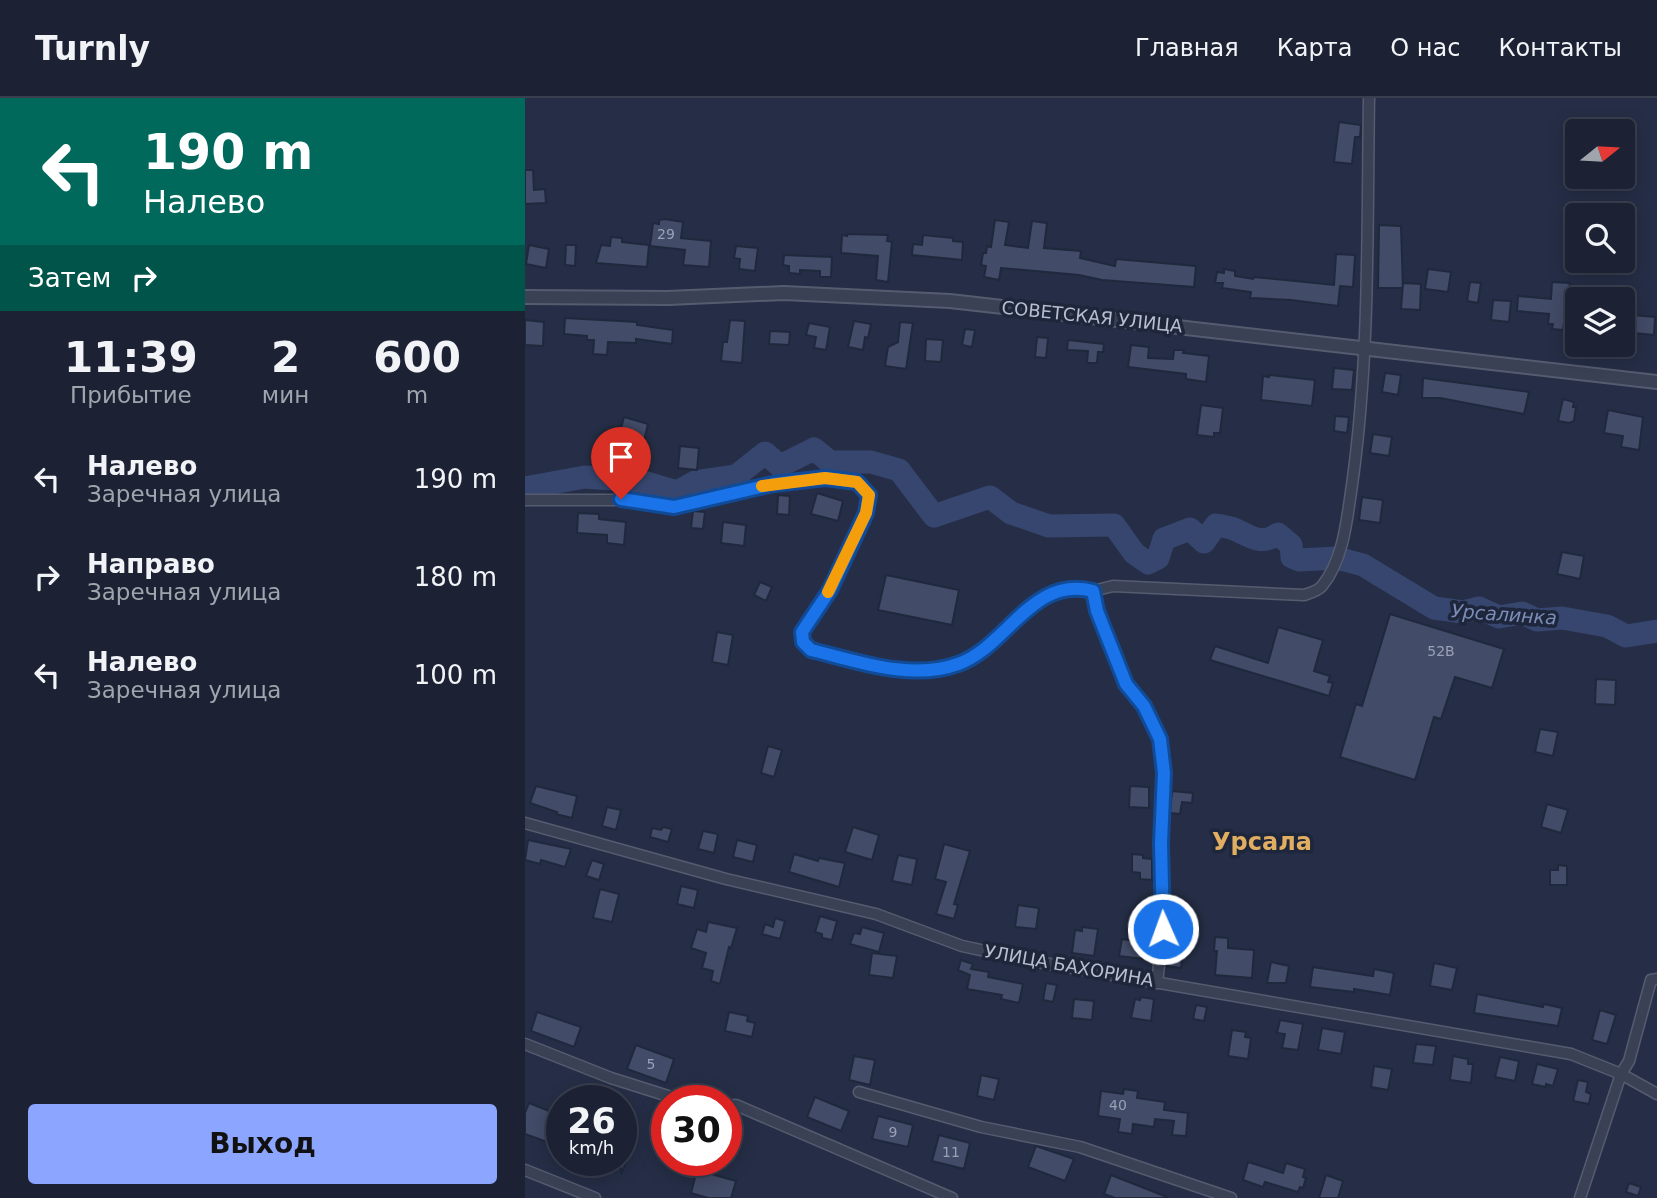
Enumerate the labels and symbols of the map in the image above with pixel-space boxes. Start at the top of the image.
north arrow [1565,119,1635,189]
house number: 29 [657,226,675,242]
street label: СОВЕТСКАЯ УЛИЦА [1001,297,1184,337]
pin [591,427,651,499]
water label: Урсалинка [1450,599,1558,629]
house number: 52В [1427,643,1455,659]
district label: Урсала [1212,828,1312,856]
position arrow [1126,892,1200,966]
street label: УЛИЦА БАХОРИНА [983,940,1156,991]
house number: 5 [647,1056,655,1072]
speed limit sign: 30 [651,1085,742,1176]
house number: 40 [1109,1097,1127,1113]
house number: 9 [889,1124,897,1140]
house number: 11 [942,1144,960,1160]

